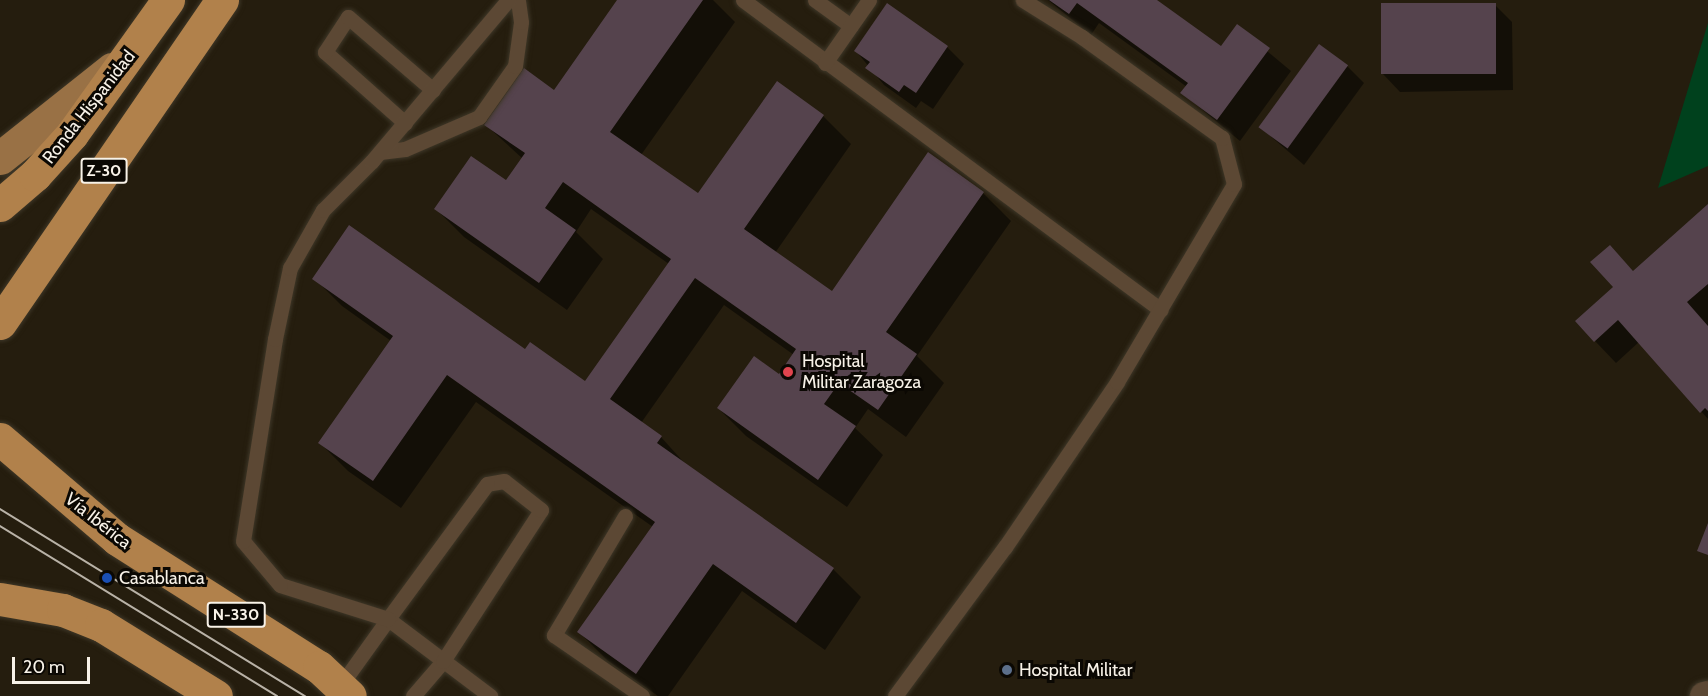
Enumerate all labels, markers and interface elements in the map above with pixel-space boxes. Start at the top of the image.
street label: Ronda Hispanidad [38,46,140,168]
road number: Z-30 [80,158,128,184]
place label: Hospital Militar Zaragoza [802,351,921,394]
marker: Hospital Militar Zaragoza [779,363,797,381]
street label: Vía Ibérica [61,488,135,554]
place label: Casablanca [119,567,205,589]
marker: Casablanca [100,571,114,585]
road number: N-330 [206,602,266,628]
scale bar [15,645,93,683]
text: 20 m [23,656,65,678]
place label: Hospital Militar [1019,659,1132,681]
marker: Hospital Militar [1000,663,1014,677]

